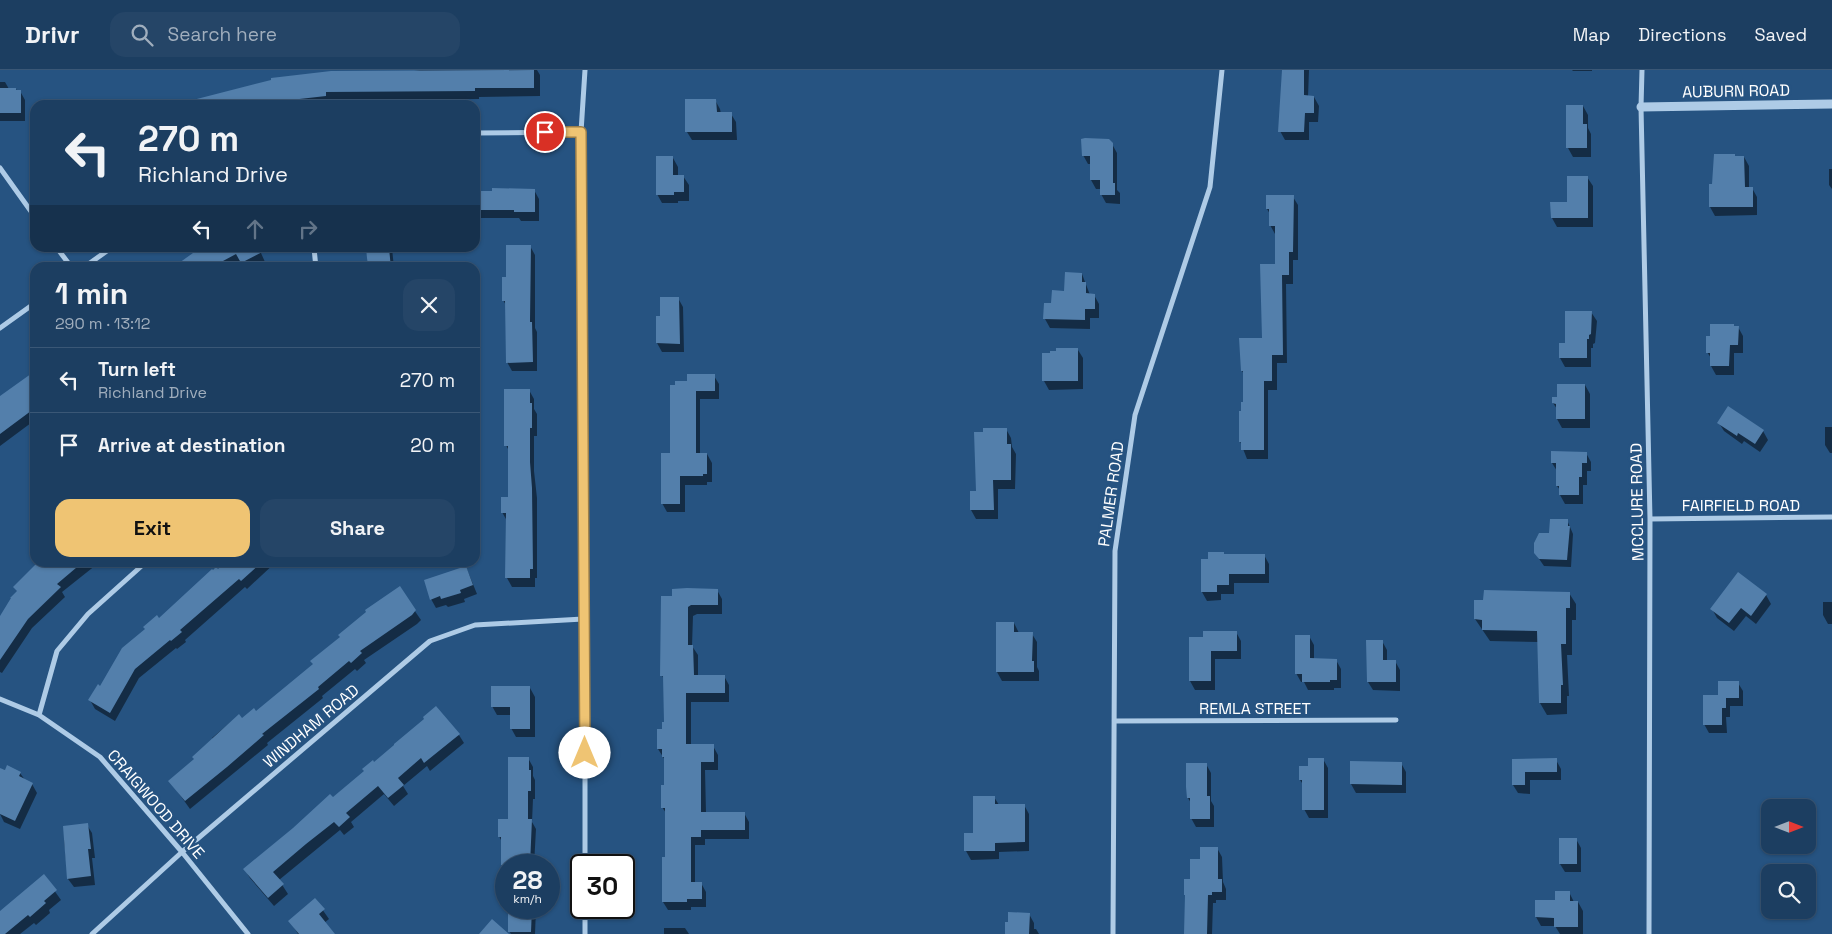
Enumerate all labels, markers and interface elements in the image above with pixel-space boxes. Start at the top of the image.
search box [110,12,460,57]
text: Drivr [25,19,80,50]
icon: search [128,21,156,49]
text: Search here [168,22,277,47]
text: Map [1573,23,1610,46]
text: Directions [1638,23,1727,46]
text: Saved [1755,23,1807,46]
street label: AUBURN ROAD [1682,80,1790,102]
pin [524,111,566,153]
text: 270 m [138,117,239,161]
icon: arrive [531,118,559,146]
icon: left [55,120,120,185]
text: Richland Drive [138,160,288,188]
icon: left [188,215,216,243]
icon: ahead [241,215,269,243]
icon: right [294,215,322,243]
text: 1 min [55,274,128,313]
button: close [403,279,455,331]
text: 290 m · 13:12 [55,313,150,334]
text: Turn left [98,357,176,382]
icon: left [55,366,83,394]
text: 270 m [400,368,455,393]
text: Richland Drive [98,382,207,403]
icon: arrive [55,431,83,459]
text: Arrive at destination [98,433,286,458]
text: 20 m [410,433,455,458]
street label: PALMER ROAD [1093,440,1129,548]
street label: MCCLURE ROAD [1625,443,1649,561]
street label: FAIRFIELD ROAD [1682,495,1800,516]
button: Exit [55,499,250,557]
button: Share [260,499,455,557]
street label: WINDHAM ROAD [259,680,363,772]
street label: REMLA STREET [1199,698,1311,719]
position arrow [558,726,610,778]
street label: CRAIGWOOD DRIVE [103,745,209,863]
north arrow [1761,799,1816,854]
map controls [1761,799,1816,919]
speed limit sign: 30 [570,854,635,919]
text: 28 [513,864,542,896]
button: search [1761,864,1816,919]
text: km/h [513,891,542,907]

